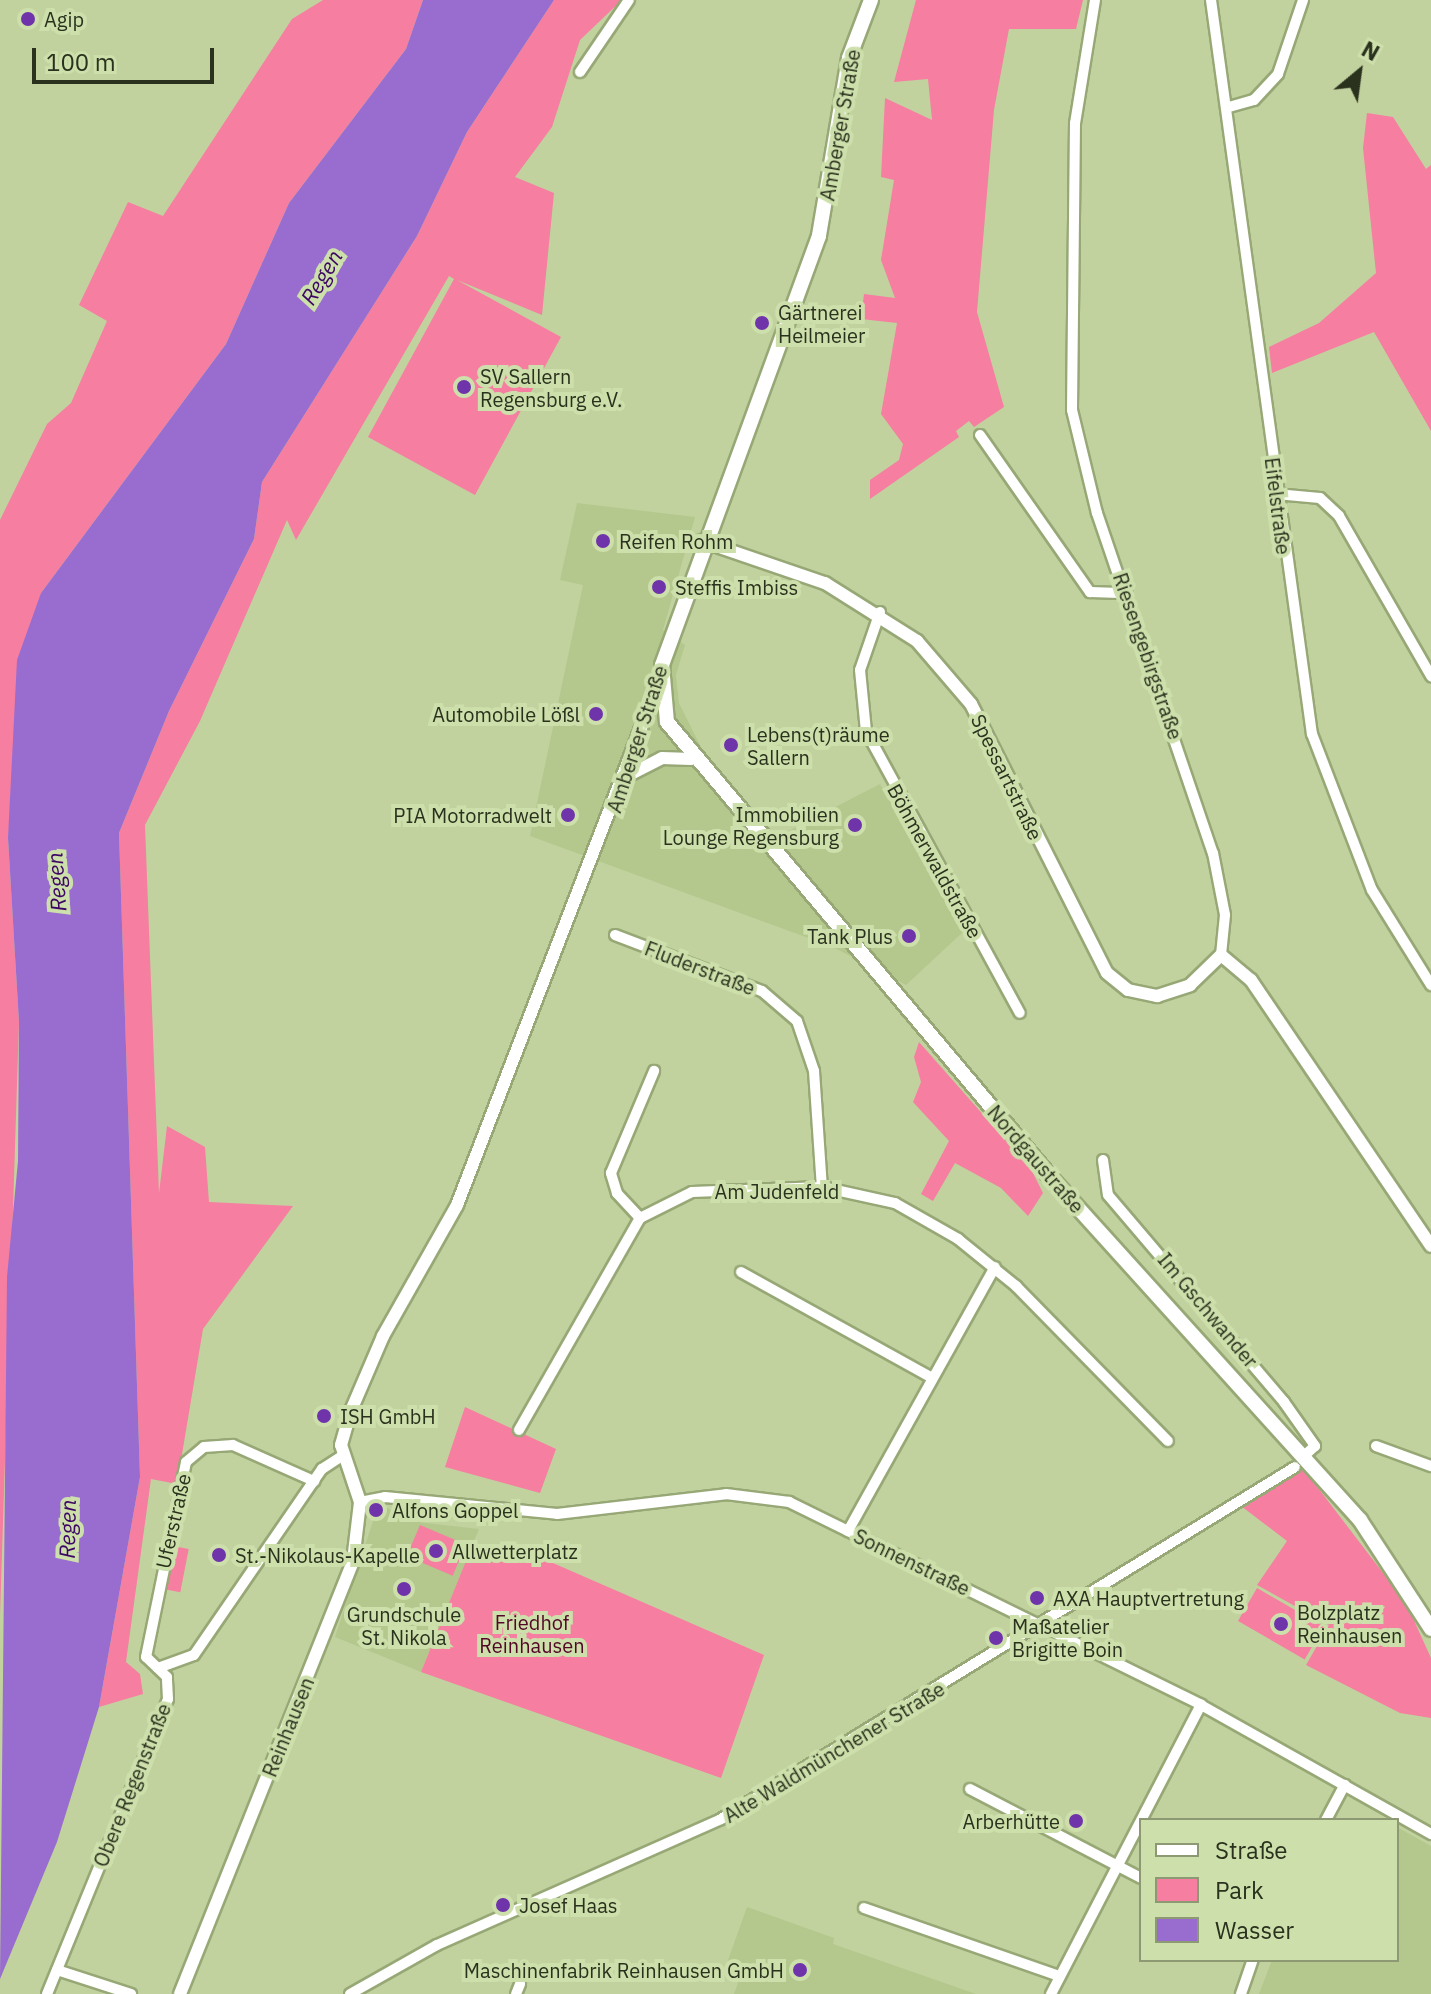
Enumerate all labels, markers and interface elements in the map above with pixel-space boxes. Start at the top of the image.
place label: Agip [44,7,84,31]
marker: Agip [19,10,37,28]
scale bar [36,32,218,82]
north arrow [1319,32,1399,112]
text: N [1357,34,1385,67]
text: 100 m [46,46,116,78]
street label: Amberger Straße [815,47,865,203]
water label: Regen [294,245,348,309]
place label: Gärtnerei Heilmeier [778,300,865,347]
marker: Gärtnerei Heilmeier [753,314,771,332]
place label: SV Sallern Regensburg e.V. [480,364,622,411]
marker: SV Sallern Regensburg e.V. [455,378,473,396]
street label: Eifelstraße [1260,456,1296,556]
place label: Reifen Rohm [619,529,733,553]
marker: Reifen Rohm [594,532,612,550]
street label: Riesengebirgstraße [1108,570,1188,742]
place label: Steffis Imbiss [675,575,798,599]
marker: Steffis Imbiss [650,578,668,596]
street label: Amberger Straße [602,662,672,816]
place label: Automobile Lößl [432,702,580,726]
marker: Automobile Lößl [587,705,605,723]
street label: Spessartstraße [966,710,1048,844]
place label: Lebens(t)räume Sallern [747,722,890,769]
marker: Lebens(t)räume Sallern [722,736,740,754]
street label: Böhmerwaldstraße [883,780,987,942]
place label: Immobilien Lounge Regensburg [663,802,839,849]
place label: PIA Motorradwelt [393,803,552,827]
marker: PIA Motorradwelt [559,806,577,824]
marker: Immobilien Lounge Regensburg [846,816,864,834]
water label: Regen [41,852,71,912]
place label: Tank Plus [807,924,893,948]
marker: Tank Plus [900,927,918,945]
street label: Fluderstraße [641,936,759,1000]
street label: Nordgaustraße [983,1100,1089,1218]
street label: Am Judenfeld [715,1179,839,1203]
street label: Im Gschwander [1153,1248,1263,1372]
place label: ISH GmbH [340,1404,436,1428]
marker: ISH GmbH [315,1407,333,1425]
street label: Uferstraße [150,1471,196,1571]
place label: Alfons Goppel [392,1498,518,1522]
water label: Regen [53,1499,81,1559]
marker: Alfons Goppel [367,1501,385,1519]
street label: Sonnenstraße [850,1524,974,1600]
place label: Allwetterplatz [452,1539,578,1563]
marker: Allwetterplatz [427,1542,445,1560]
place label: St.-Nikolaus-Kapelle [235,1543,420,1567]
marker: St.-Nikolaus-Kapelle [210,1546,228,1564]
marker: Grundschule St. Nikola [395,1580,413,1598]
place label: AXA Hauptvertretung [1053,1586,1244,1610]
marker: AXA Hauptvertretung [1028,1589,1046,1607]
place label: Bolzplatz Reinhausen [1297,1600,1402,1647]
place label: Grundschule St. Nikola [347,1602,461,1649]
park label: Friedhof Reinhausen [479,1610,585,1657]
place label: Maßatelier Brigitte Boin [1012,1614,1123,1661]
marker: Bolzplatz Reinhausen [1272,1615,1290,1633]
marker: Maßatelier Brigitte Boin [987,1629,1005,1647]
street label: Reinhausen [257,1674,319,1780]
street label: Alte Waldmünchener Straße [719,1676,949,1828]
street label: Obere Regenstraße [88,1700,176,1870]
place label: Arberhütte [962,1809,1060,1833]
marker: Arberhütte [1067,1812,1085,1830]
legend [1139,1818,1399,1962]
text: Straße [1215,1834,1287,1866]
text: Park [1215,1874,1264,1906]
place label: Josef Haas [519,1893,618,1917]
marker: Josef Haas [494,1896,512,1914]
text: Wasser [1215,1914,1294,1946]
place label: Maschinenfabrik Reinhausen GmbH [464,1958,784,1982]
marker: Maschinenfabrik Reinhausen GmbH [791,1961,809,1979]

